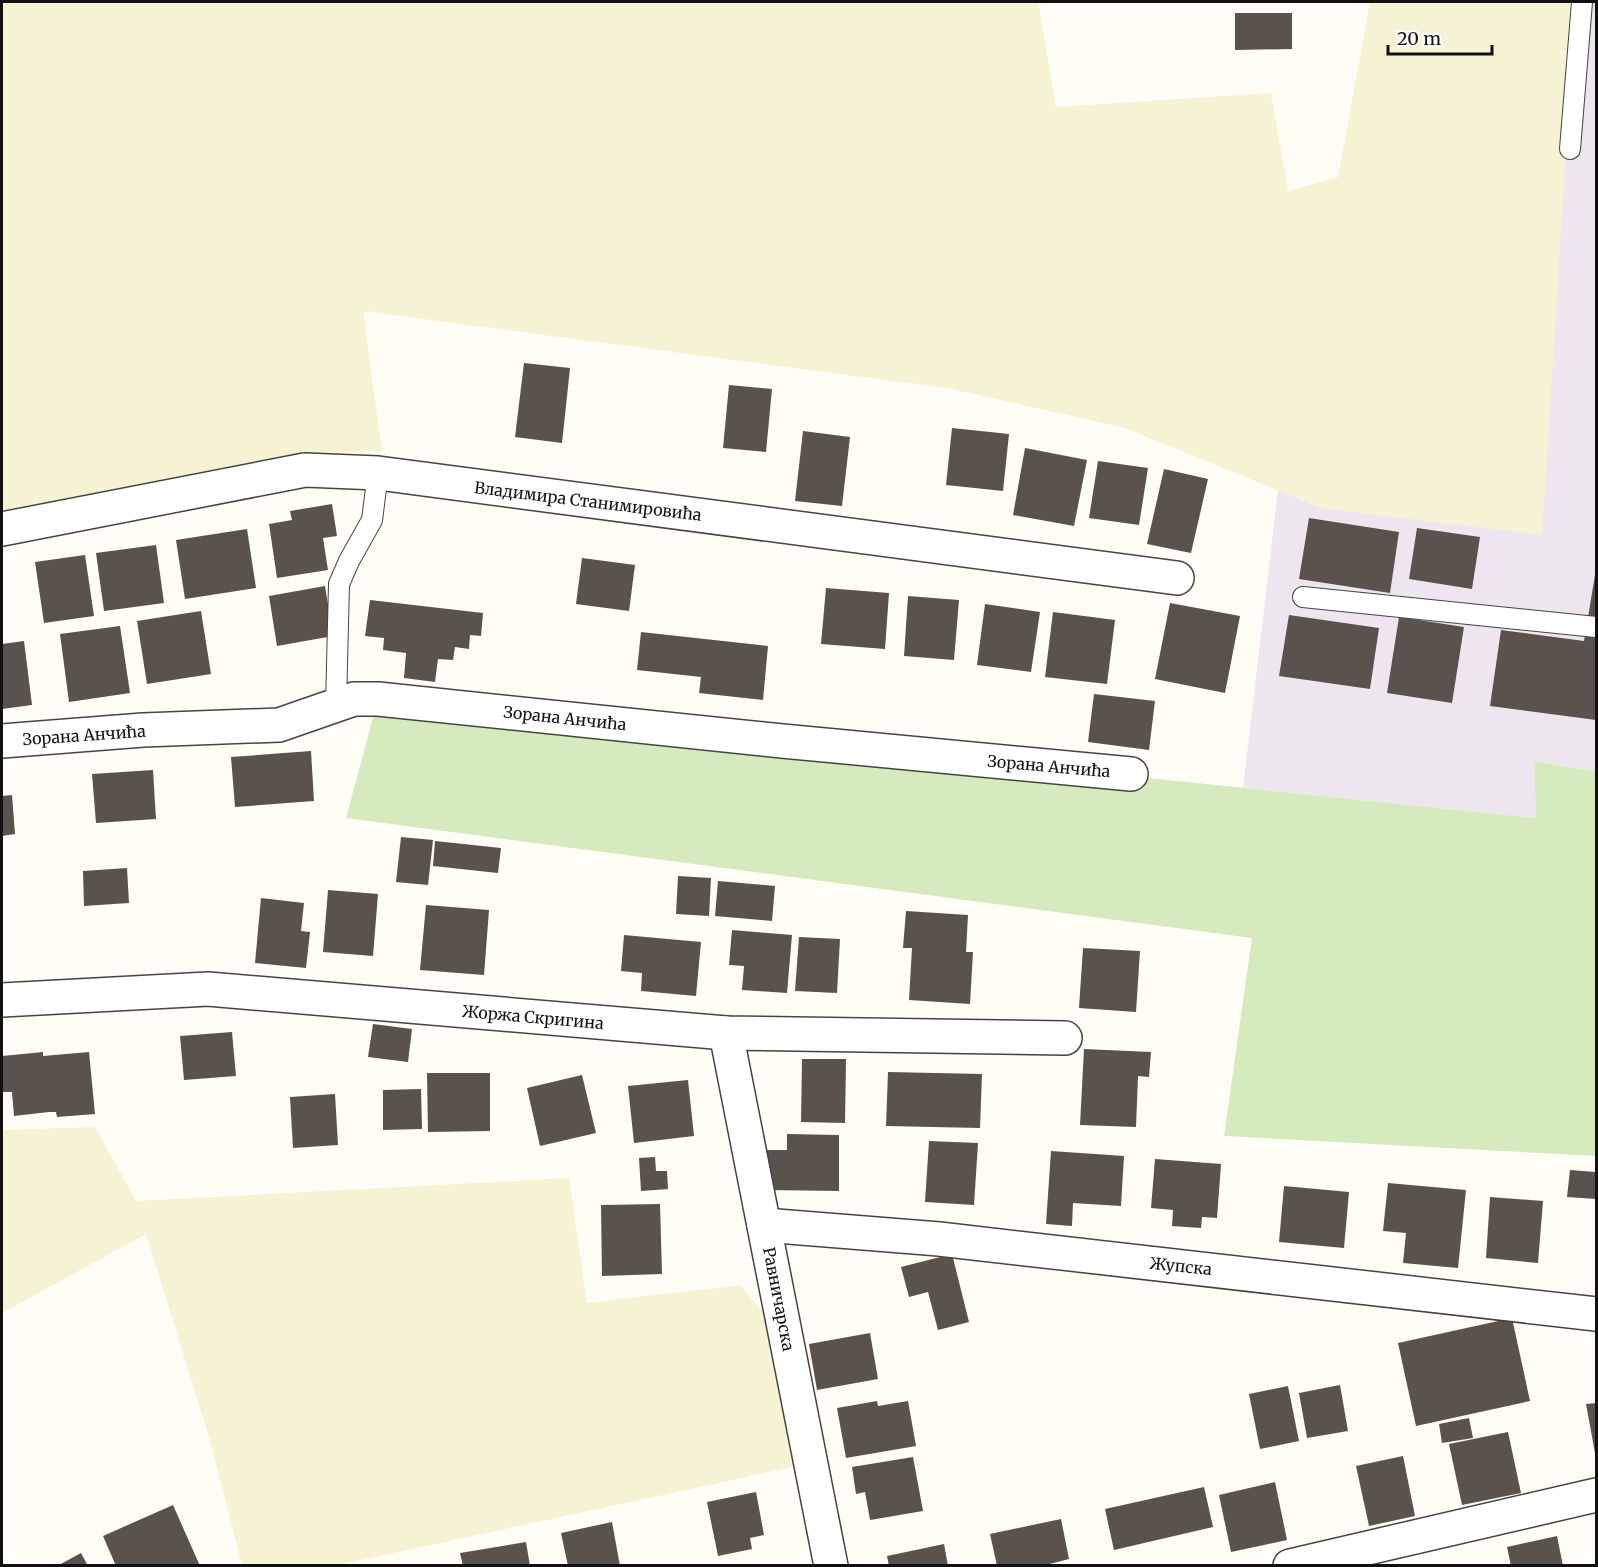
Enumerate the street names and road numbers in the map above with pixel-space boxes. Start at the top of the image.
street label: Владимира Станимировића [473,477,703,525]
street label: Зорана Анчића [503,702,628,734]
street label: Зорана Анчића [22,721,147,749]
street label: Зорана Анчића [987,751,1112,781]
street label: Жоржа Скригина [461,1001,605,1033]
street label: Равничарска [759,1245,799,1353]
street label: Жупска [1149,1253,1213,1279]

